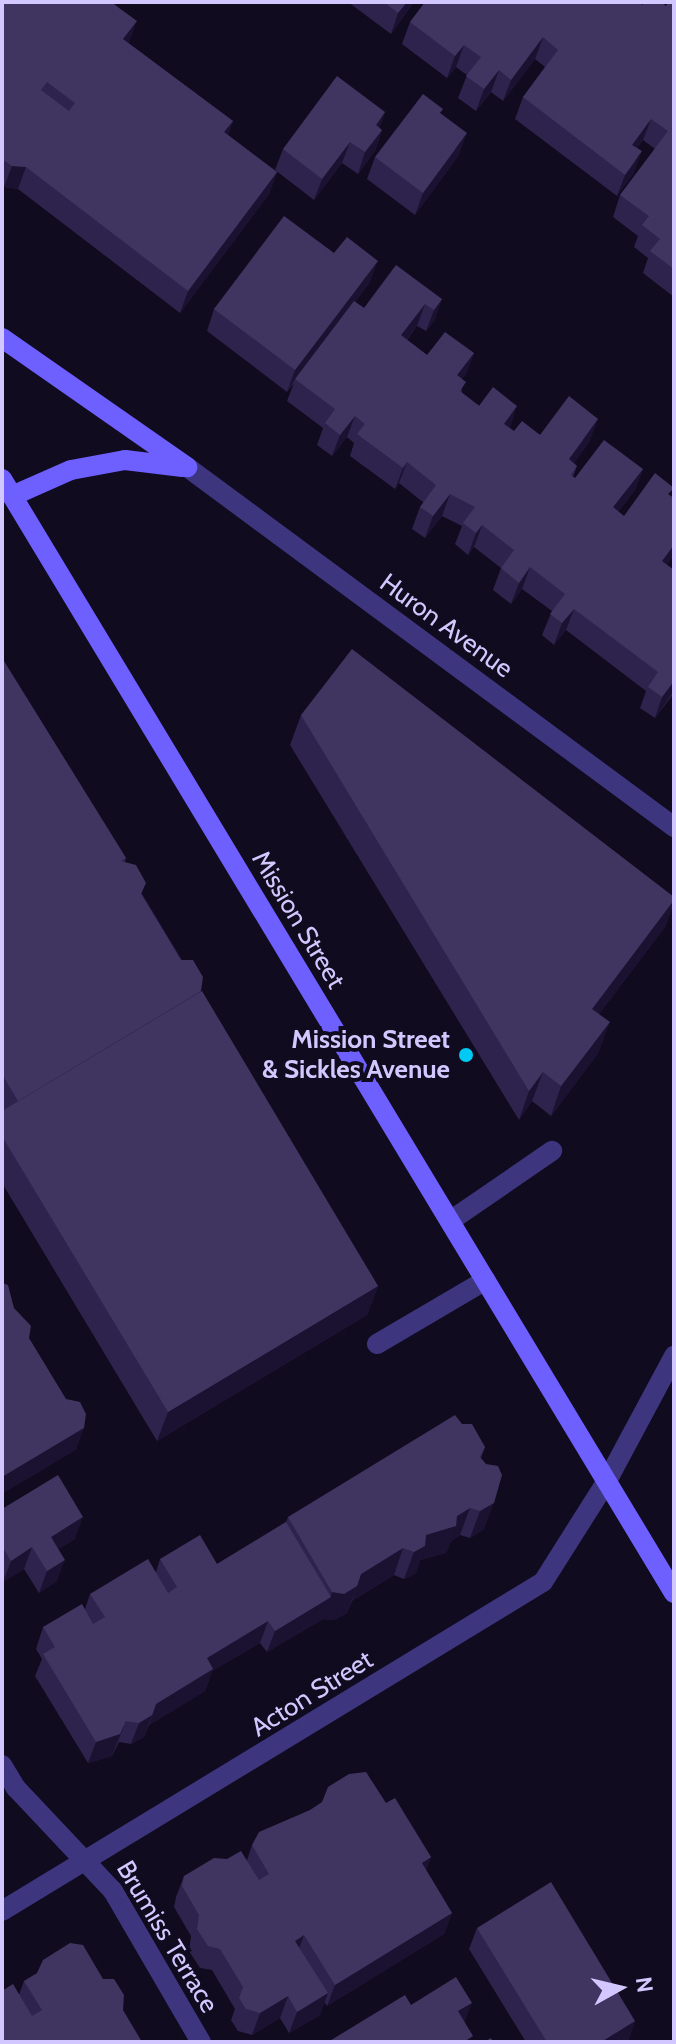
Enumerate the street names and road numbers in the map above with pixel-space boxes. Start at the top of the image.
street label: Huron Avenue [373,567,519,685]
street label: Mission Street [245,846,351,994]
street label: Acton Street [245,1644,379,1744]
street label: Brumiss Terrace [109,1855,225,2019]

